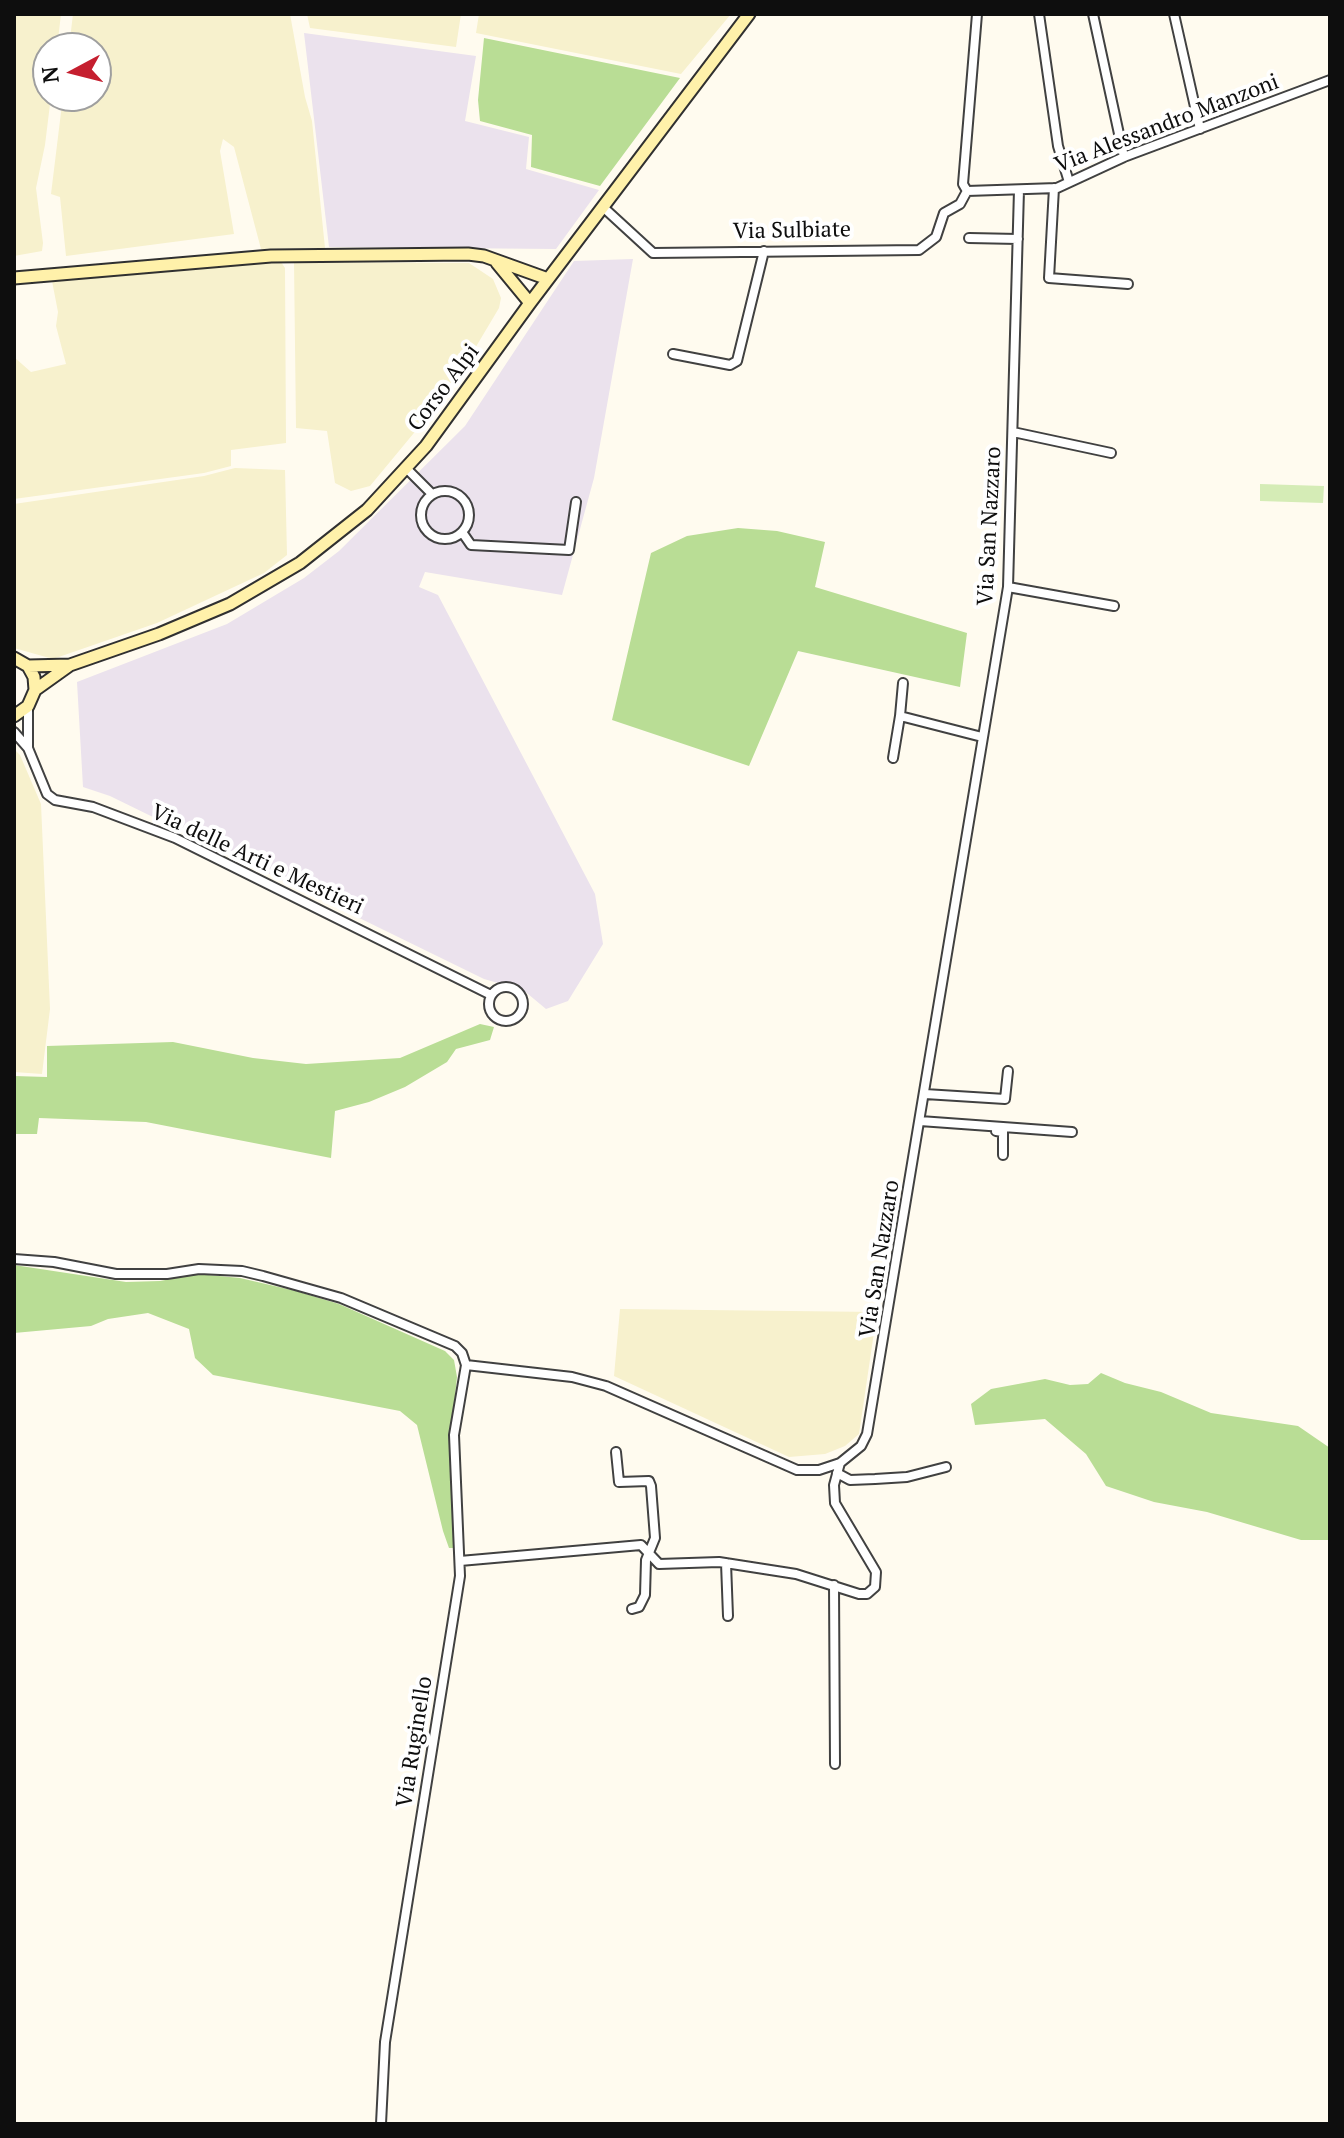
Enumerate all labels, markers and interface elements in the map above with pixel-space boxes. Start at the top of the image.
north arrow [32,32,112,112]
text: N [34,65,65,85]
street label: Via Alessandro Manzoni [1051,69,1283,179]
street label: Via Sulbiate [733,217,851,245]
street label: Corso Alpi [403,339,485,437]
street label: Via San Nazzaro [973,446,1007,606]
street label: Via delle Arti e Mestieri [146,799,368,921]
street label: Via San Nazzaro [854,1178,906,1340]
street label: Via Ruginello [392,1674,438,1810]

